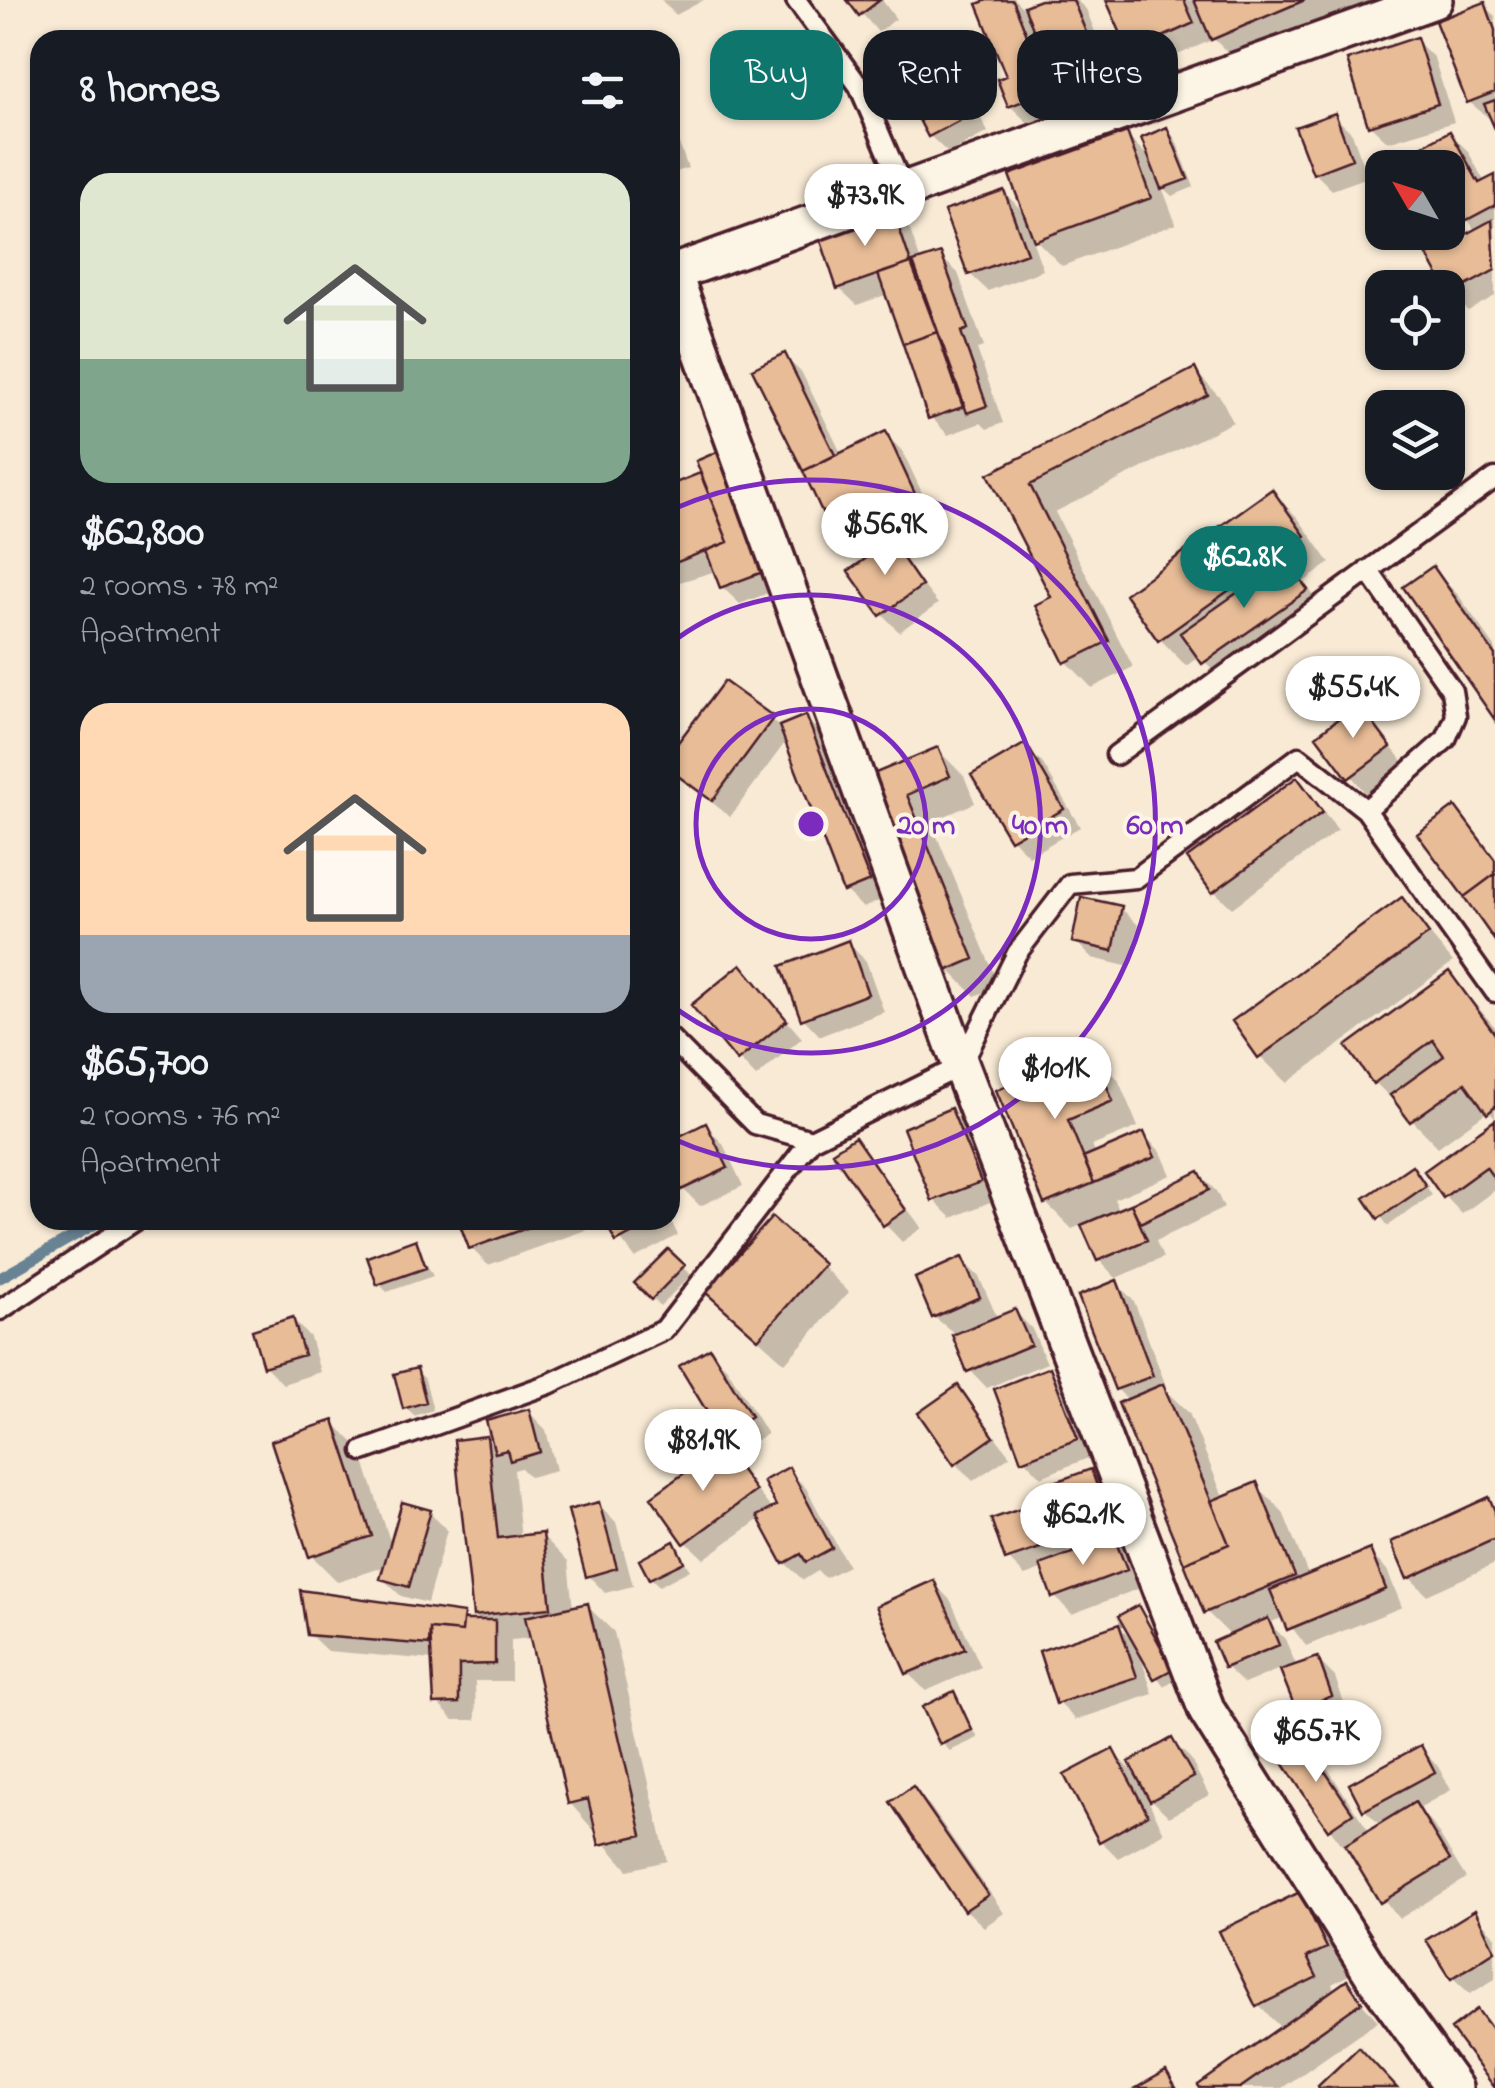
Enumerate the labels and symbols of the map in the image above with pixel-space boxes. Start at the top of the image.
north arrow [1365,150,1465,250]
pin: $73.9K [784,164,946,249]
pin: $56.9K [804,493,966,578]
pin: $62.8K [1163,526,1325,611]
pin: $55.4K [1272,656,1434,741]
text: 20 m [896,805,955,849]
text: 40 m [1012,805,1068,849]
text: 60 m [1127,805,1183,849]
centre of rings [793,806,829,842]
pin: $101K [985,1037,1125,1122]
pin: $81.9K [622,1409,784,1494]
pin: $62.1K [1002,1483,1164,1568]
pin: $65.7K [1235,1700,1397,1785]

